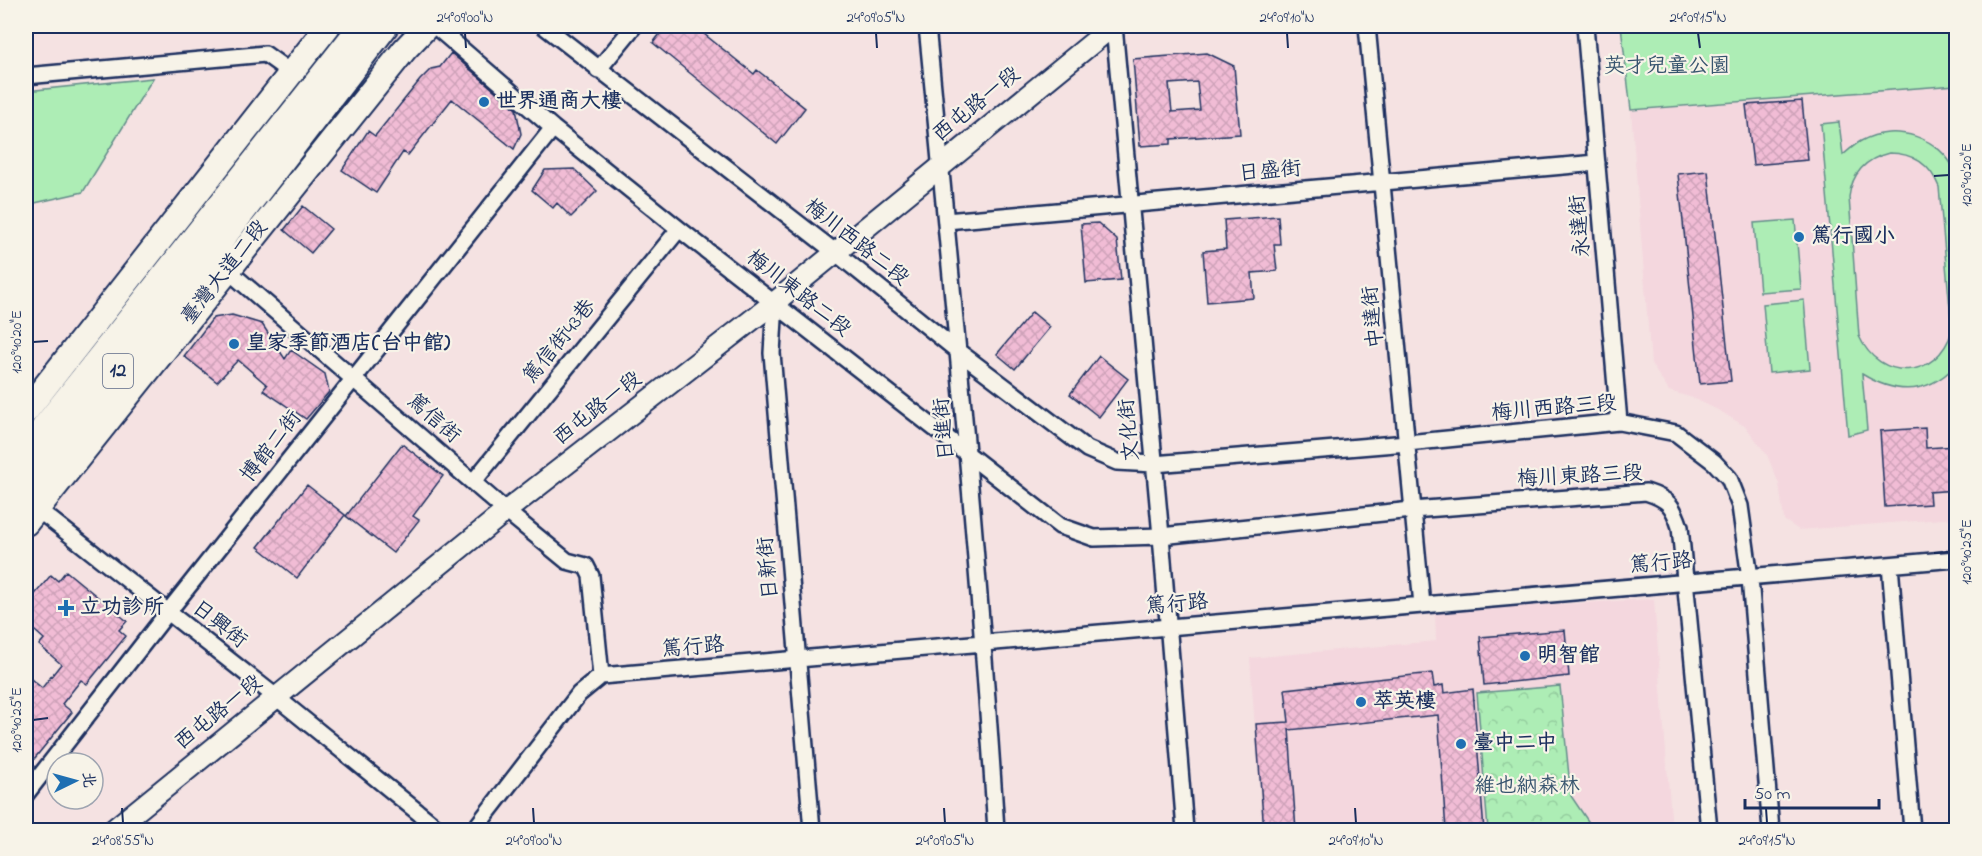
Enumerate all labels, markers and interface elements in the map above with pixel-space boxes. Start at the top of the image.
text: 24°09'00"N [437,7,493,29]
text: 24°09'05"N [847,7,905,29]
text: 24°09'10"N [1259,7,1315,29]
text: 24°09'15"N [1669,7,1727,29]
park label: 英才兒童公園 [1604,52,1730,82]
street label: 西屯路一段 [927,60,1027,150]
place label: 世界通商大樓 [496,87,622,117]
marker: 世界通商大樓 [477,95,491,109]
text: 120°40'20"E [1956,143,1978,207]
street label: 日盛街 [1237,154,1303,190]
street label: 梅川西路二段 [797,192,915,294]
street label: 永達街 [1563,193,1599,259]
street label: 臺灣大道二段 [174,214,276,332]
place label: 篤行國小 [1811,222,1895,252]
marker: 篤行國小 [1792,230,1806,244]
street label: 梅川東路二段 [739,243,857,345]
street label: 中達街 [1356,284,1392,350]
street label: 篤信街43巷 [516,293,604,391]
text: 120°40'20"E [6,310,28,374]
place label: 皇家季節酒店(台中館) [246,329,451,359]
marker: 皇家季節酒店(台中館) [227,337,241,351]
road number: 12 [103,354,133,388]
street label: 西屯路一段 [547,365,649,453]
street label: 篤信街 [399,387,467,451]
street label: 梅川西路三段 [1490,389,1618,429]
street label: 日進街 [927,396,963,462]
street label: 文化街 [1112,397,1148,463]
street label: 博館二街 [234,405,310,489]
street label: 梅川東路三段 [1516,459,1644,495]
text: 120°40'25"E [1956,519,1978,585]
street label: 日新街 [751,535,787,601]
street label: 篤行路 [1628,546,1694,582]
street label: 篤行路 [1144,587,1210,623]
place label: 立功診所 [80,593,164,623]
street label: 日興街 [185,594,253,656]
marker: 立功診所 [57,599,75,617]
street label: 篤行路 [660,630,726,666]
place label: 明智館 [1537,641,1600,671]
marker: 明智館 [1518,649,1532,663]
street label: 西屯路一段 [169,668,269,758]
text: 120°40'25"E [6,687,28,753]
place label: 萃英樓 [1373,687,1436,717]
marker: 萃英樓 [1354,695,1368,709]
place label: 臺中二中 [1473,729,1557,759]
marker: 臺中二中 [1454,737,1468,751]
north arrow [45,751,105,811]
text: 北 [75,771,101,789]
park label: 維也納森林 [1475,772,1580,802]
scale bar [1745,772,1878,810]
text: 50 m [1754,782,1791,808]
text: 24°08'55"N [92,830,154,852]
text: 24°09'00"N [506,830,562,852]
text: 24°09'05"N [916,830,974,852]
text: 24°09'10"N [1328,830,1384,852]
text: 24°09'15"N [1738,830,1796,852]

